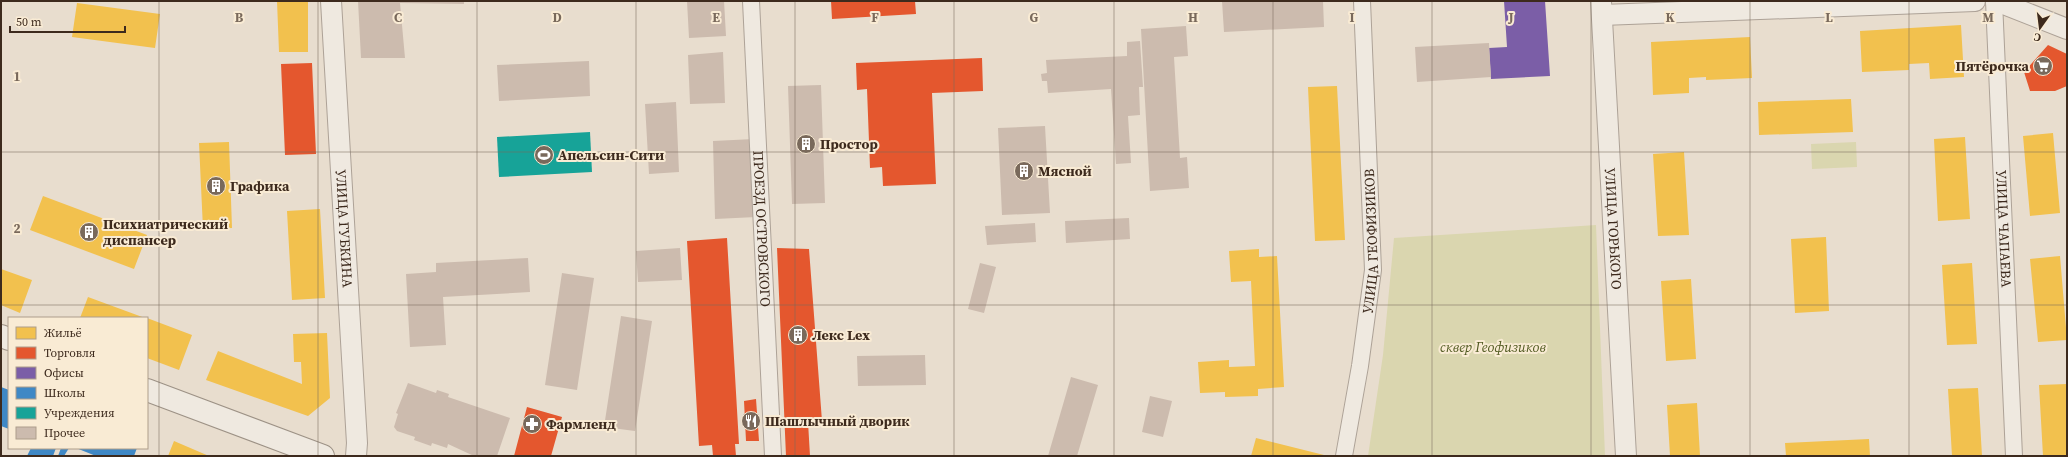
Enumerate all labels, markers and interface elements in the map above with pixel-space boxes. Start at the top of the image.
scale bar [10,8,125,34]
north arrow [2020,8,2060,48]
text: B [235,9,244,26]
text: C [394,9,402,26]
text: D [552,9,562,26]
text: E [712,9,720,26]
text: F [871,9,879,26]
text: G [1030,9,1039,26]
text: H [1188,9,1198,26]
text: I [1349,9,1355,26]
text: J [1507,9,1514,26]
text: K [1665,9,1675,26]
text: L [1825,9,1833,26]
text: M [1982,9,1994,26]
text: 50 m [16,14,42,30]
text: С [2032,29,2043,45]
supermarket icon: Пятёрочка [2032,55,2054,77]
place label: Пятёрочка [1955,56,2030,76]
text: 1 [13,68,21,85]
building icon: Простор [795,133,817,155]
place label: Простор [820,134,878,154]
sports icon: Апельсин-Сити [533,144,555,166]
place label: Апельсин-Сити [558,145,664,165]
street label: ПРОЕЗД ОСТРОВСКОГО [748,150,776,307]
building icon: Мясной [1013,160,1035,182]
place label: Мясной [1038,161,1092,181]
street label: УЛИЦА ГОРЬКОГО [1600,167,1627,290]
street label: УЛИЦА ГЕОФИЗИКОВ [1357,168,1383,315]
street label: УЛИЦА ГУБКИНА [331,169,358,289]
street label: УЛИЦА ЧАПАЕВА [1991,170,2017,289]
building icon: Графика [205,175,227,197]
place label: Графика [230,176,290,196]
place label: Психиатрический диспансер [103,214,228,250]
text: 2 [13,220,21,237]
building icon: Психиатрический диспансер [78,221,100,243]
legend [8,317,148,449]
building icon: Лекс Lex [787,324,809,346]
text: Жильё [44,325,82,341]
place label: Лекс Lex [812,325,870,345]
park label: cквер Геофизиков [1440,337,1546,357]
text: Торговля [44,345,95,361]
text: Офисы [44,365,84,381]
text: Школы [44,385,85,401]
text: Учреждения [44,405,115,421]
restaurant icon: Шашлычный дворик [740,410,762,432]
place label: Шашлычный дворик [765,411,910,431]
pharmacy icon: Фармленд [521,413,543,435]
place label: Фармленд [546,414,616,434]
text: Прочее [44,425,85,441]

